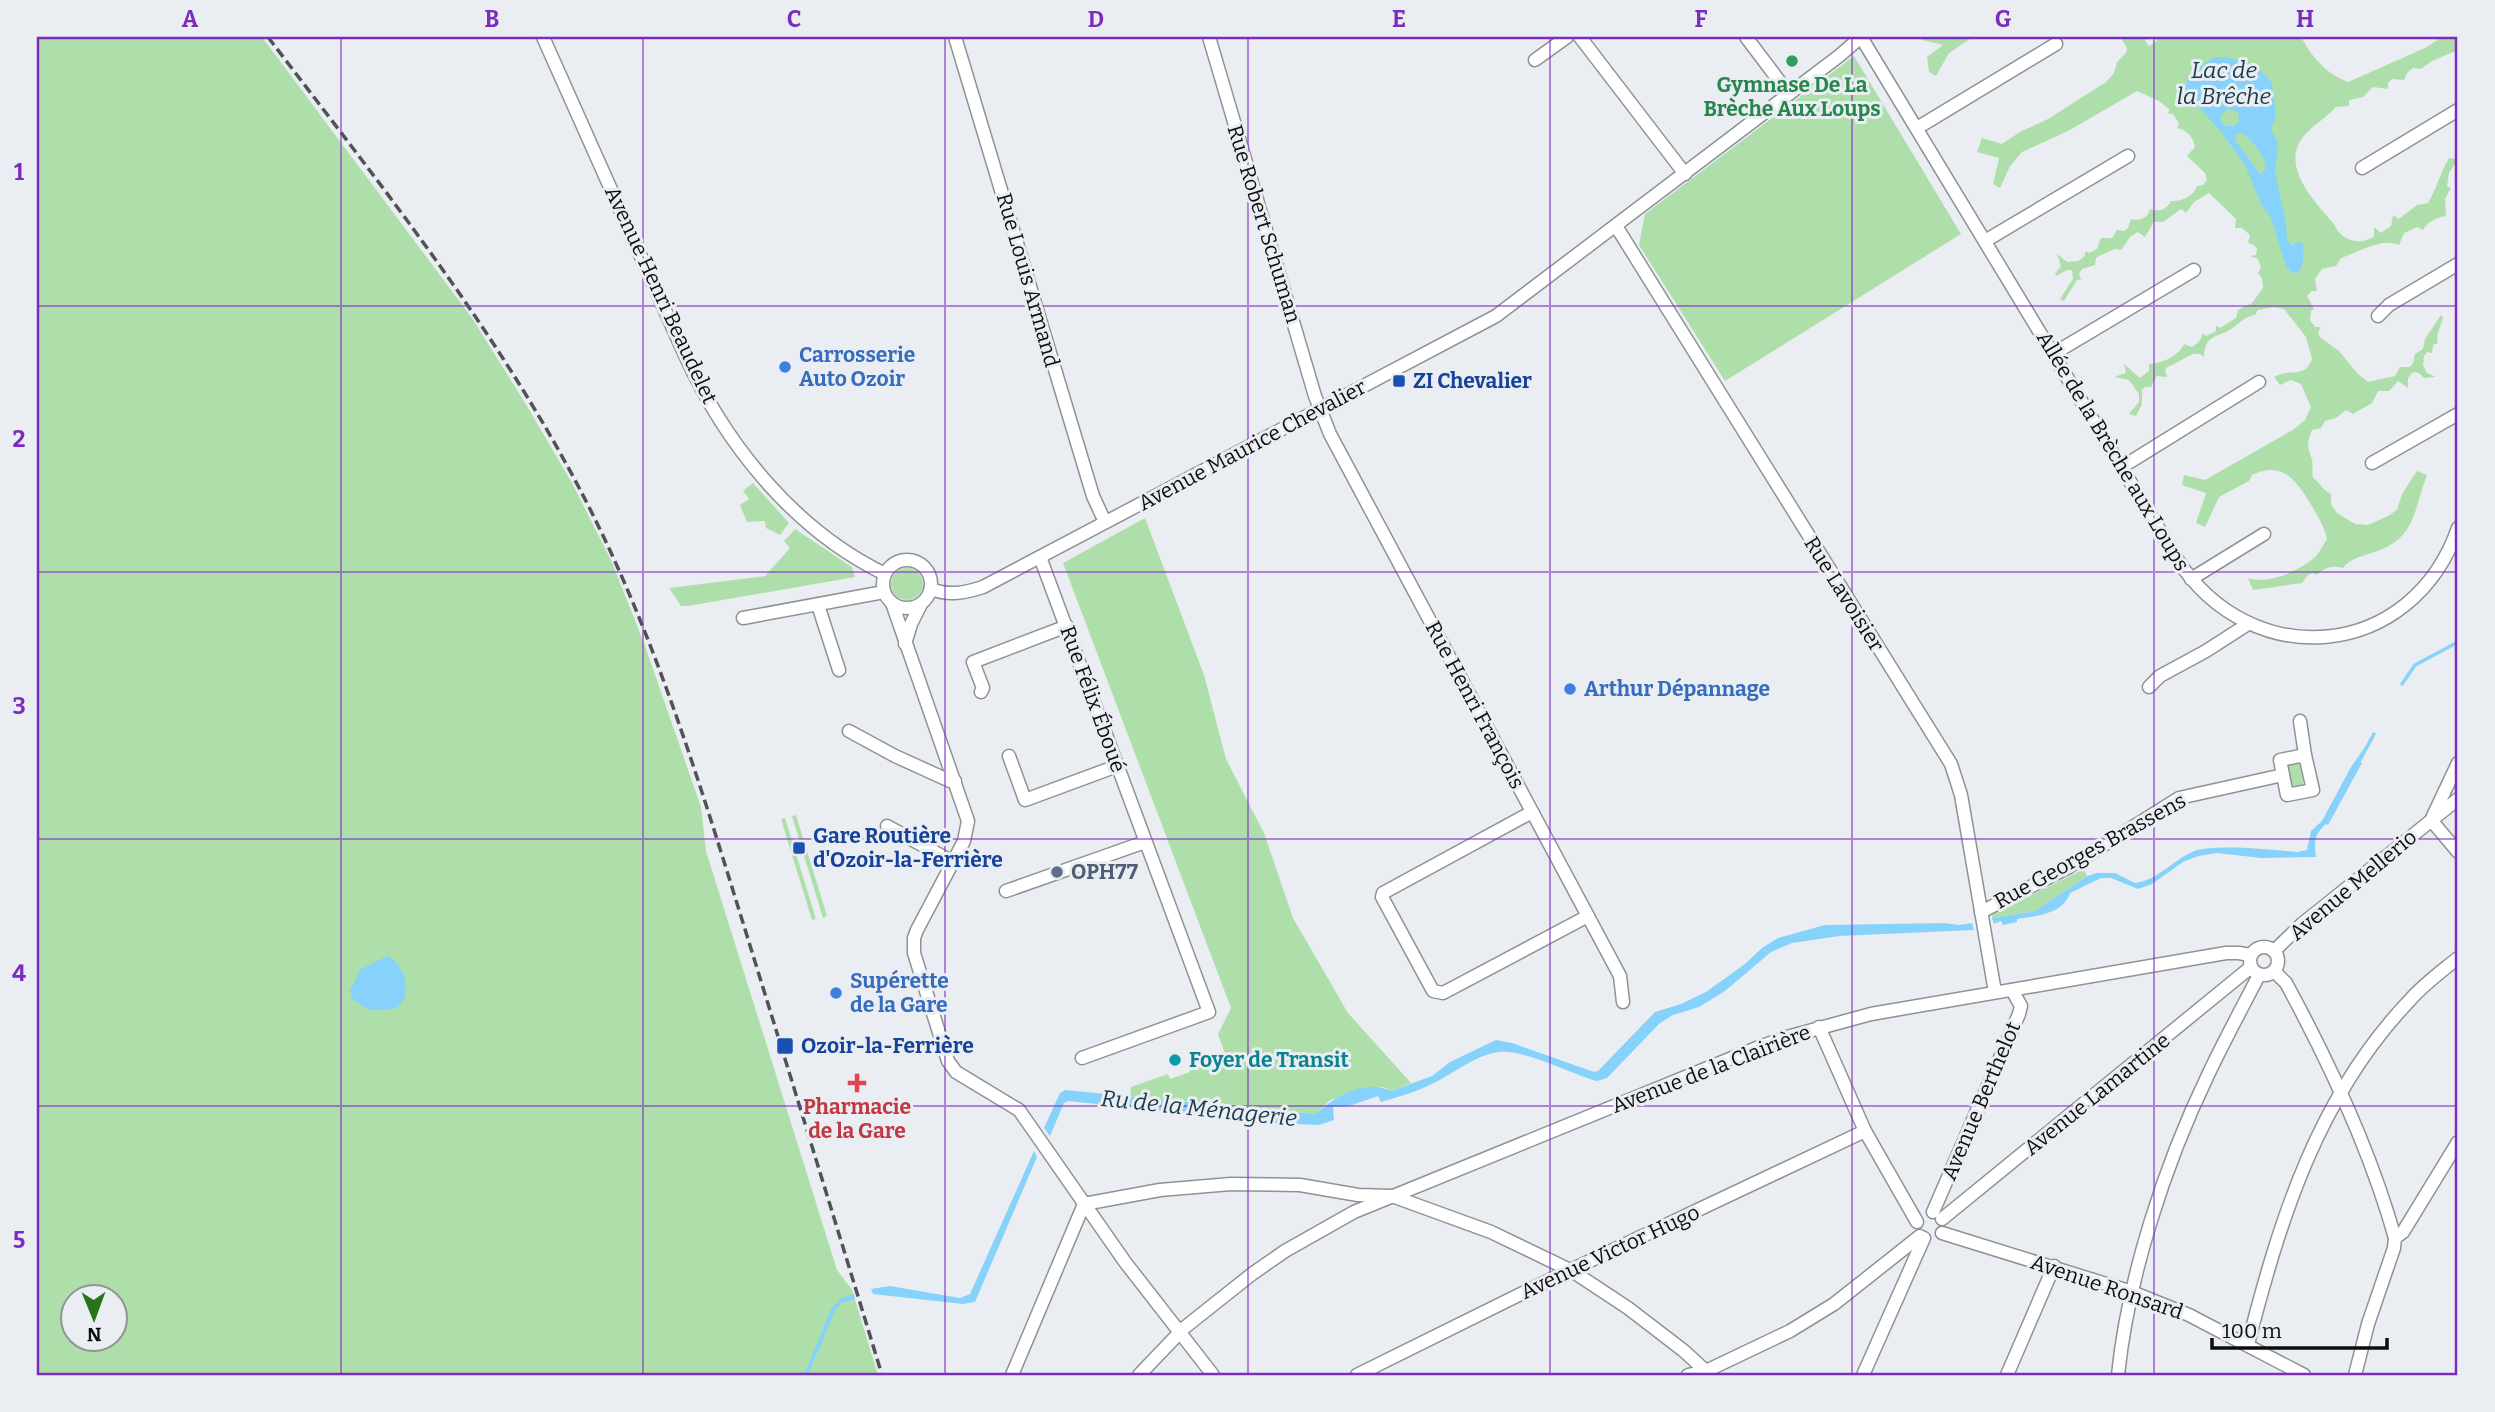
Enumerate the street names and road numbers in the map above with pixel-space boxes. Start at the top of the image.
street label: Rue Robert Schuman [1221,122,1307,326]
street label: Avenue Henri Beaudelet [599,182,723,408]
street label: Rue Louis Armand [991,190,1065,370]
street label: Allée de la Brèche aux Loups [2031,326,2195,576]
street label: Avenue Maurice Chevalier [1134,374,1370,516]
street label: Rue Lavoisier [1798,532,1890,656]
street label: Rue Henri François [1420,617,1530,793]
street label: Rue Félix Éboué [1054,622,1132,776]
street label: Rue Georges Brassens [1990,787,2190,915]
street label: Avenue Mellerio [2284,824,2422,946]
street label: Avenue Berthelot [1936,1017,2026,1184]
street label: Avenue de la Clairière [1608,1019,1814,1119]
street label: Avenue Lamartine [2019,1027,2175,1161]
street label: Avenue Victor Hugo [1516,1199,1704,1305]
street label: Avenue Ronsard [2027,1249,2187,1325]

